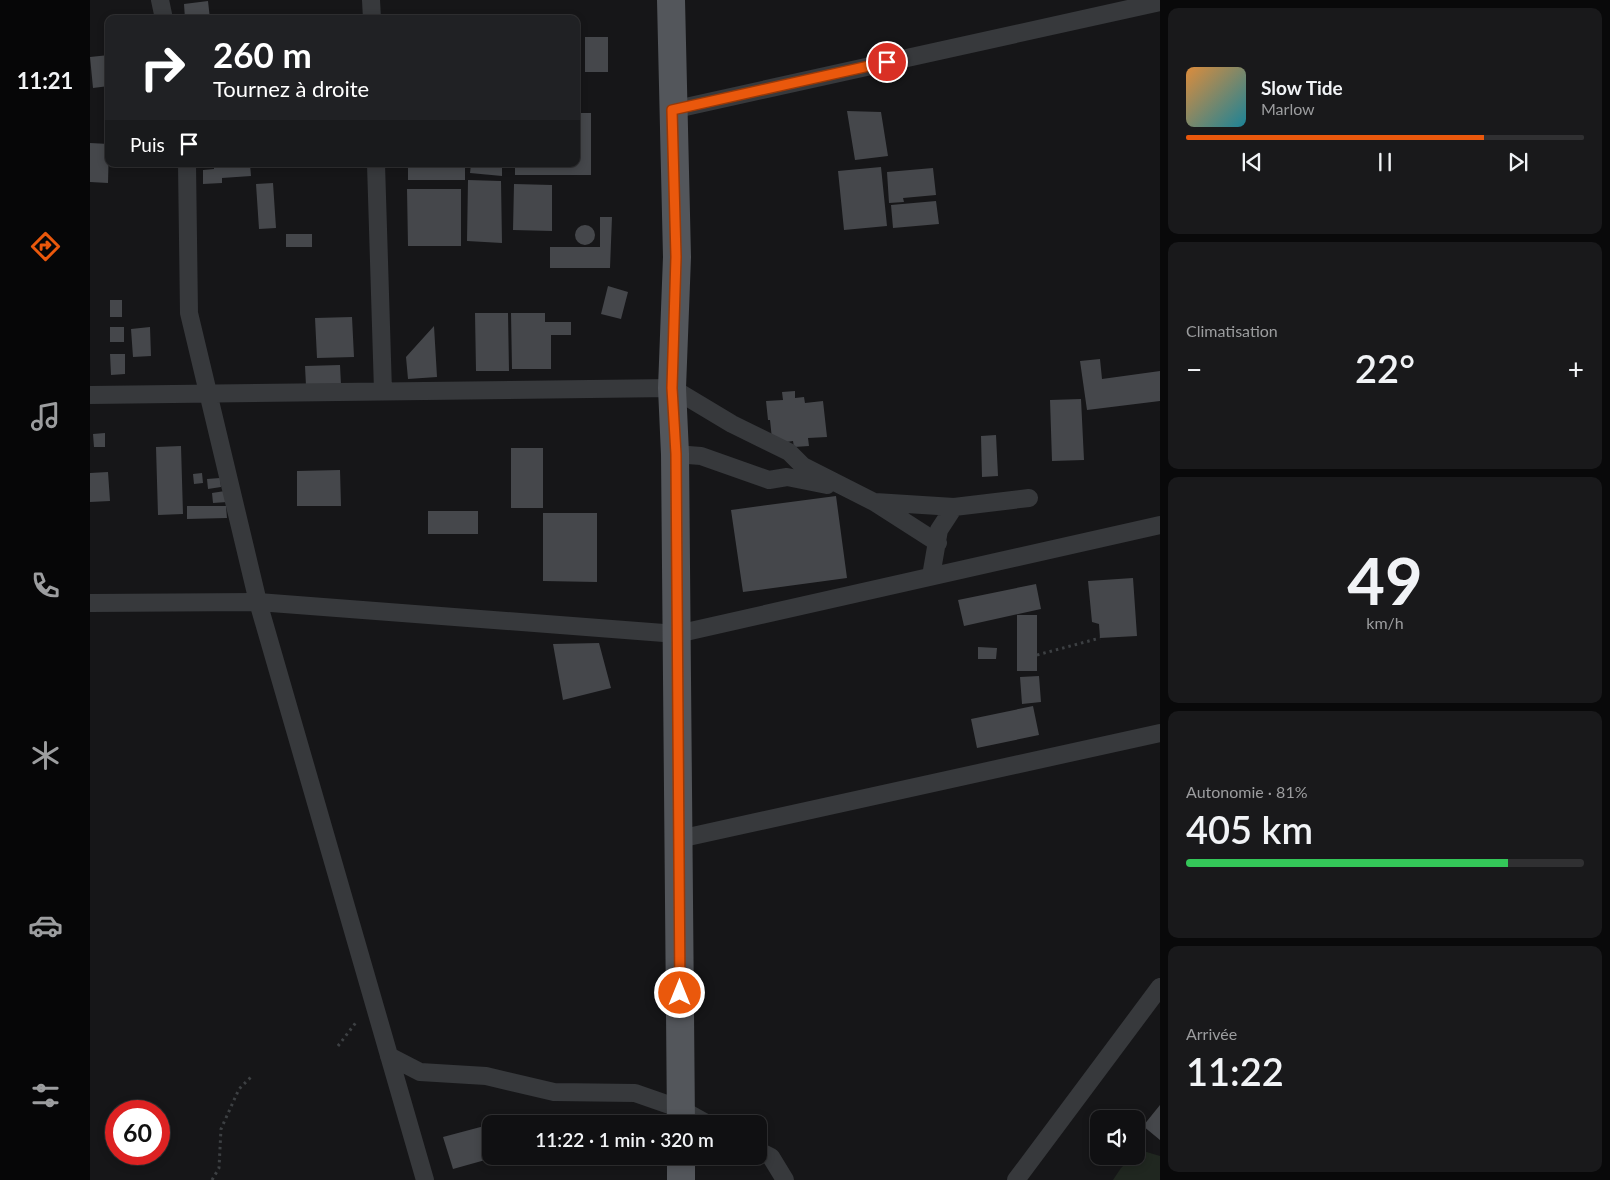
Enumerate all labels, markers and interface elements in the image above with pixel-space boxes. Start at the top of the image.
text: 260 m [213,33,312,75]
icon: right [130,35,195,100]
pin [866,41,908,83]
icon: arrive [873,48,901,76]
text: 11:21 [17,67,73,94]
text: Tournez à droite [213,75,369,102]
text: Slow Tide [1261,76,1343,99]
text: Marlow [1261,99,1315,118]
icon: arrive [175,130,203,158]
text: Puis [130,133,165,156]
icon: previous [1238,148,1266,176]
icon: pause [1371,148,1399,176]
icon: next [1504,148,1532,176]
icon: directions [28,229,63,264]
text: Climatisation [1186,321,1278,340]
text: 22° [1355,345,1415,391]
text: − [1186,352,1202,386]
text: + [1568,352,1584,386]
icon: music [28,399,63,434]
text: 49 [1347,541,1423,619]
icon: phone [28,568,63,603]
text: km/h [1366,613,1404,632]
icon: climate [28,738,63,773]
text: Autonomie · 81% [1186,782,1308,801]
text: 405 km [1186,806,1313,852]
icon: car [28,908,63,943]
position arrow [653,966,705,1018]
text: Arrivée [1186,1024,1237,1043]
text: 11:22 [1186,1048,1284,1094]
icon: filters [28,1078,63,1113]
speed limit sign: 60 [105,1100,170,1165]
map controls [1090,1110,1145,1165]
button: sound [1090,1110,1145,1165]
text: 11:22 · 1 min · 320 m [535,1128,714,1151]

